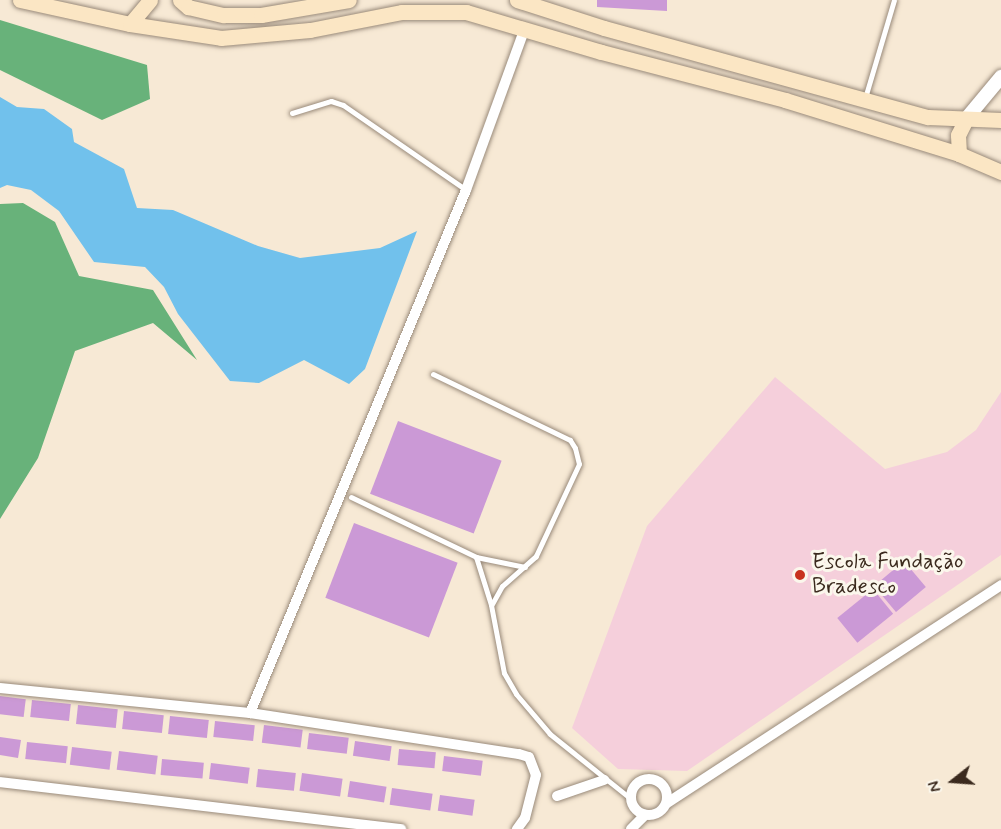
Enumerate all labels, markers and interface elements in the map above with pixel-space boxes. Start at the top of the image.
place label: Escola Fundação Bradesco [812,549,963,600]
marker: Escola Fundação Bradesco [793,568,807,582]
north arrow [923,751,983,811]
text: N [924,778,947,795]

